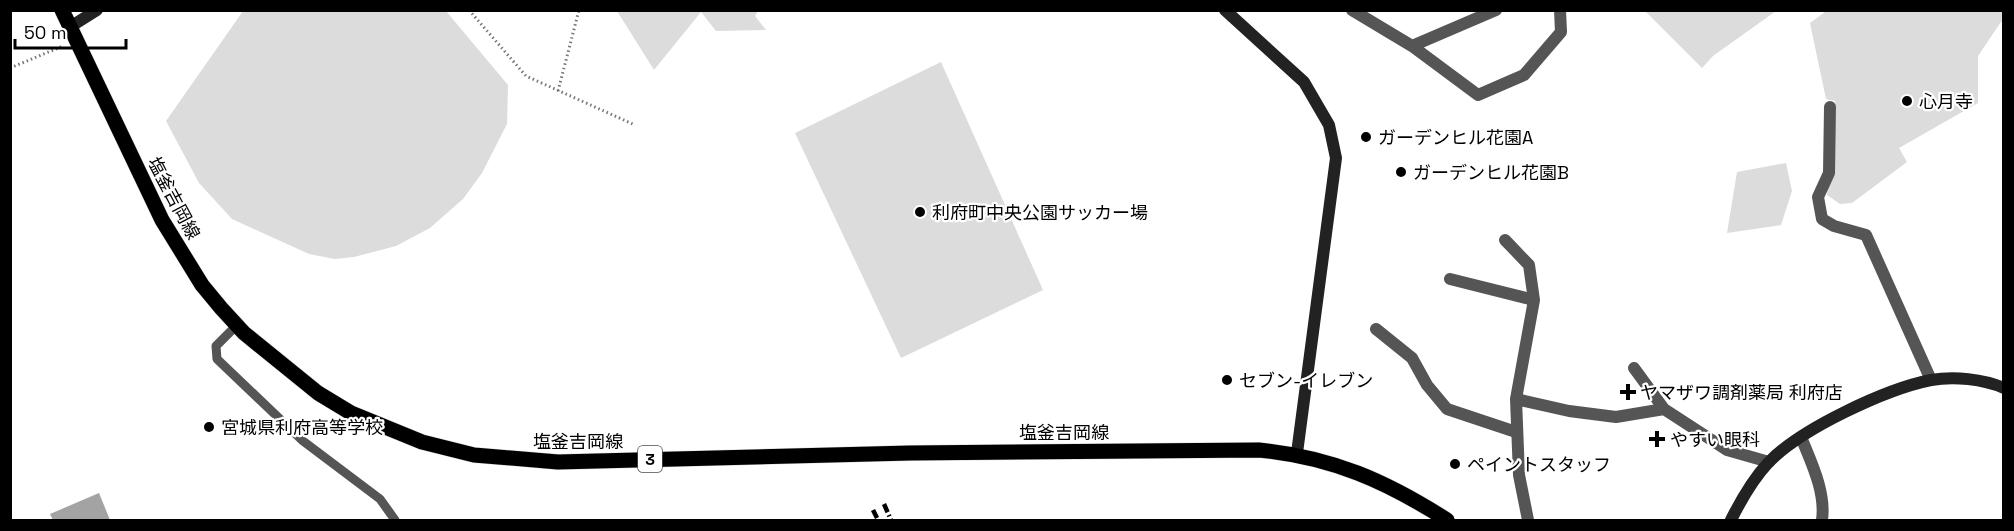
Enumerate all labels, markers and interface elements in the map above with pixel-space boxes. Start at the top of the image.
scale bar [15,12,126,50]
text: 50 m [24,21,66,44]
place label: 心月寺 [1919,90,1973,113]
marker: 心月寺 [1900,94,1914,108]
place label: ガーデンヒル花園A [1378,126,1533,149]
marker: ガーデンヒル花園A [1359,130,1373,144]
street label: 塩釜吉岡線 [143,153,205,243]
place label: ガーデンヒル花園B [1413,161,1569,184]
marker: ガーデンヒル花園B [1394,165,1408,179]
place label: 利府町中央公園サッカー場 [932,201,1148,224]
marker: 利府町中央公園サッカー場 [913,205,927,219]
place label: セブン-イレブン [1239,369,1373,392]
marker: セブン-イレブン [1220,373,1234,387]
place label: ヤマザワ調剤薬局 利府店 [1640,381,1843,404]
marker: ヤマザワ調剤薬局 利府店 [1621,385,1635,399]
place label: 宮城県利府高等学校 [221,416,383,439]
marker: 宮城県利府高等学校 [202,420,216,434]
street label: 塩釜吉岡線 [1019,421,1109,444]
place label: やすい眼科 [1670,428,1760,451]
street label: 塩釜吉岡線 [533,430,623,453]
marker: やすい眼科 [1648,430,1666,448]
road number: 3 [638,446,662,472]
place label: ペイントスタッフ [1467,453,1611,476]
marker: ペイントスタッフ [1448,457,1462,471]

